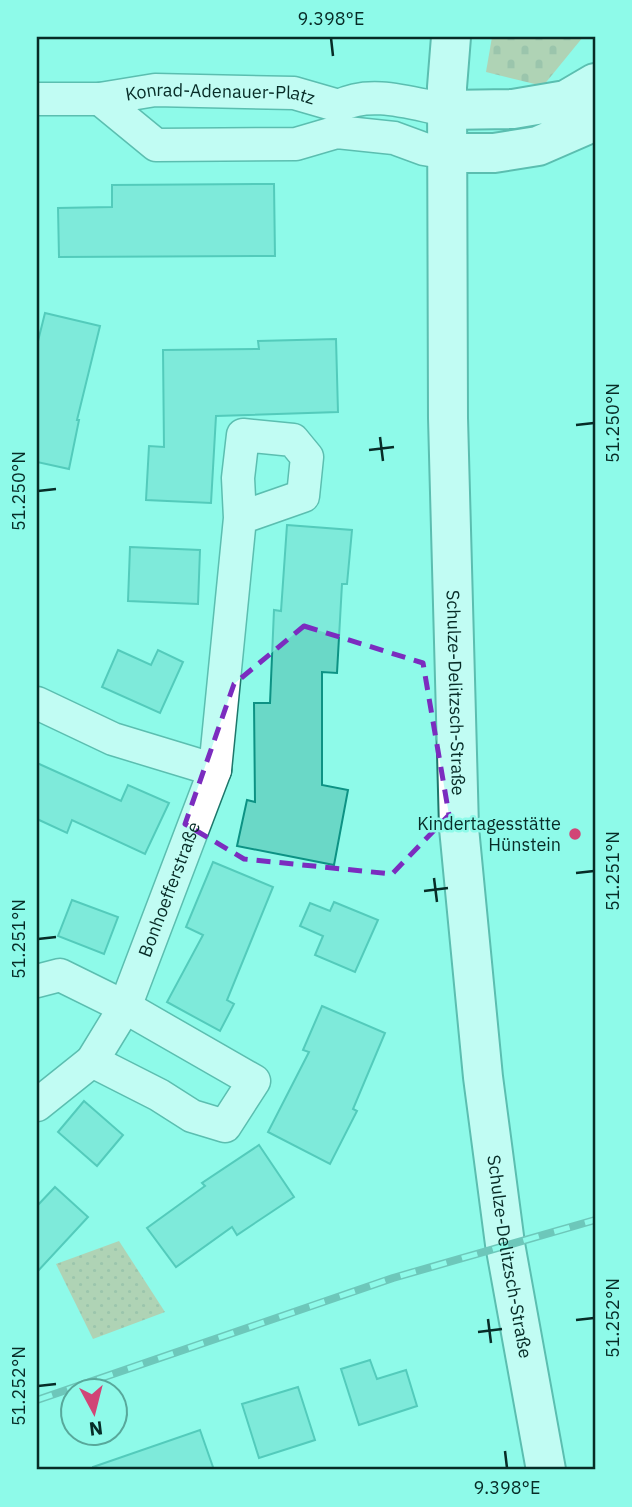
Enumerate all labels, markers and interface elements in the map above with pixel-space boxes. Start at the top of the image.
text: 9.398°E [297,7,365,30]
street label: Konrad-Adenauer-Platz [124,78,318,109]
text: 51.250°N [601,383,624,463]
text: 51.250°N [7,451,30,531]
street label: Schulze-Delitzsch-Straße [442,590,470,796]
place label: Kindertagesstätte Hünstein [417,812,561,856]
street label: Bonhoefferstraße [133,818,205,960]
marker: Kindertagesstätte Hünstein [567,826,583,842]
text: 51.251°N [601,831,624,911]
text: 51.251°N [7,899,30,979]
street label: Schulze-Delitzsch-Straße [482,1153,538,1360]
text: 51.252°N [601,1278,624,1358]
text: 51.252°N [7,1346,30,1426]
north arrow [60,1378,130,1448]
text: N [88,1416,104,1442]
text: 9.398°E [473,1476,541,1499]

